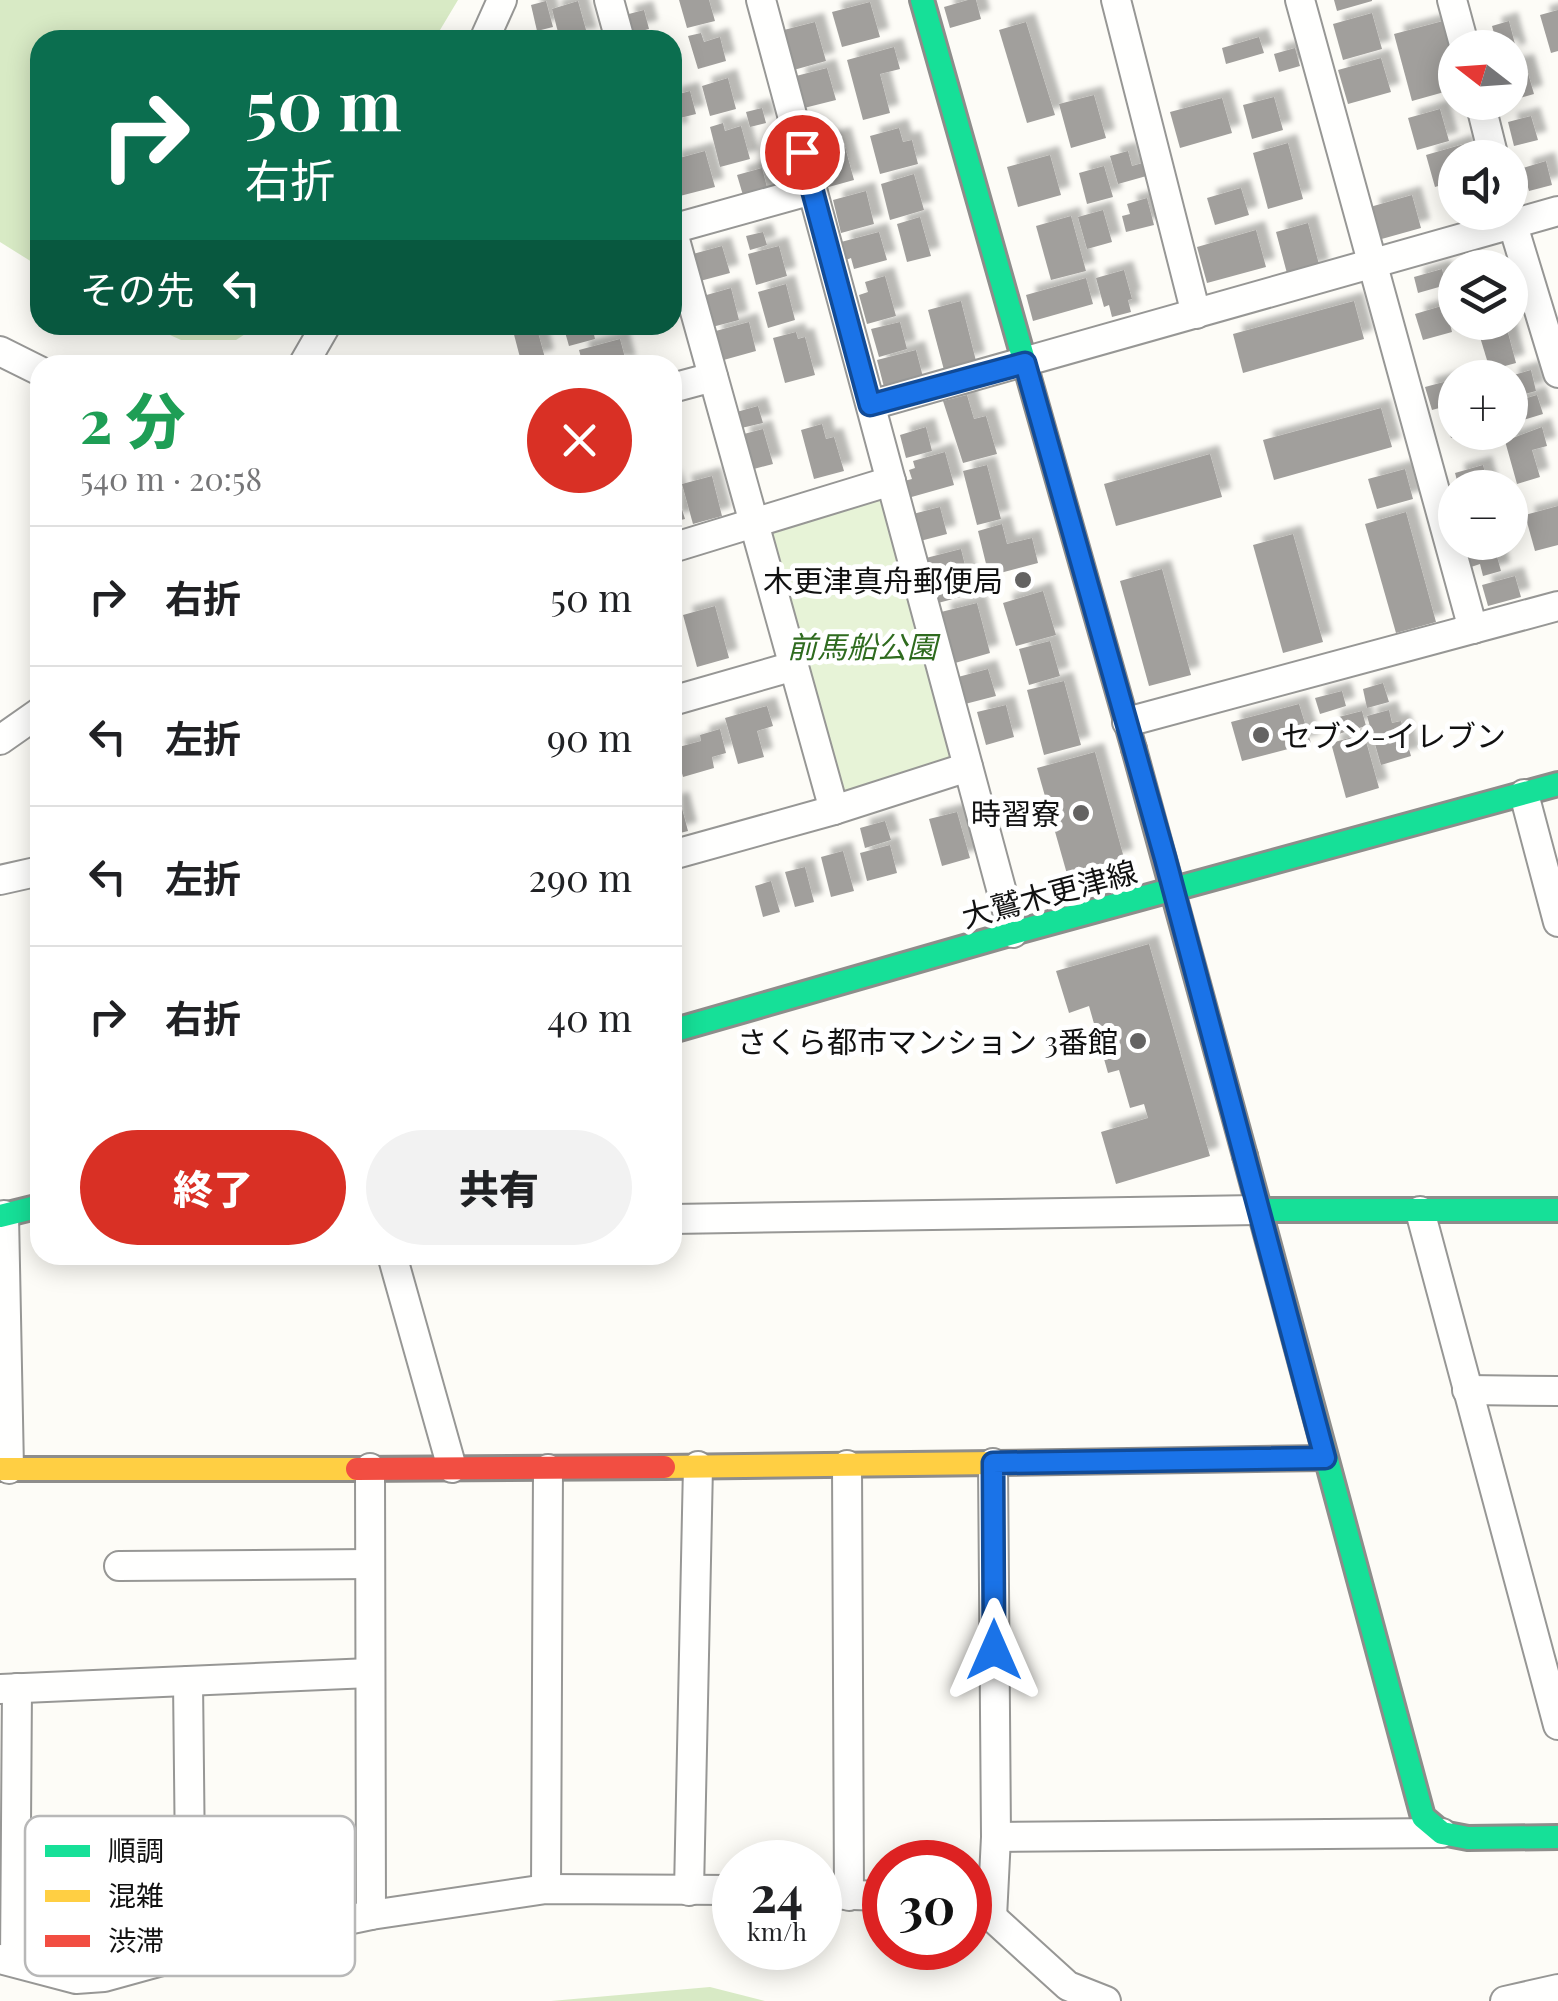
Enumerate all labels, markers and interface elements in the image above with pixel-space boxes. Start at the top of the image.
north arrow [1438,30,1528,120]
map controls [1438,30,1528,560]
text: 50 m [245,55,402,149]
icon: right [80,70,210,200]
pin [760,110,845,195]
icon: arrive [775,125,830,180]
button: sound [1438,140,1528,230]
text: 右折 [245,148,335,208]
button: layers [1438,250,1528,340]
icon: left [214,260,269,315]
text: その先 [80,263,194,314]
button: + [1438,360,1528,450]
text: 2 分 [80,378,185,458]
button: close [527,388,632,493]
text: 540 m · 20:58 [80,456,262,499]
button: − [1438,470,1528,560]
place label: 木更津真舟郵便局 [763,560,1003,600]
icon: right [80,569,135,624]
marker: 木更津真舟郵便局 [1012,569,1034,591]
text: 50 m [550,571,632,622]
text: 右折 [165,572,241,623]
park label: 前馬船公園 [787,626,941,666]
icon: left [80,709,135,764]
text: 90 m [547,711,632,762]
text: 左折 [165,712,241,763]
place label: セブン-イレブン [1281,715,1506,755]
marker: セブン-イレブン [1250,724,1272,746]
place label: 時習寮 [971,793,1061,833]
marker: 時習寮 [1070,802,1092,824]
icon: left [80,849,135,904]
street label: 大鷲木更津線 [957,850,1141,936]
text: 290 m [528,851,632,902]
text: 左折 [165,852,241,903]
icon: right [80,989,135,1044]
text: 40 m [547,991,632,1042]
text: 右折 [165,992,241,1043]
place label: さくら都市マンション 3番館 [737,1021,1118,1061]
marker: さくら都市マンション 3番館 [1127,1030,1149,1052]
button: 終了 [80,1130,346,1245]
button: 共有 [366,1130,632,1245]
position arrow [942,1598,1046,1702]
legend [25,1816,355,1976]
text: 順調 [108,1831,164,1868]
speed limit sign: 30 [862,1840,992,1970]
text: 24 [751,1859,803,1926]
text: 混雑 [108,1876,164,1913]
text: km/h [747,1914,807,1947]
text: 渋滞 [108,1921,164,1958]

